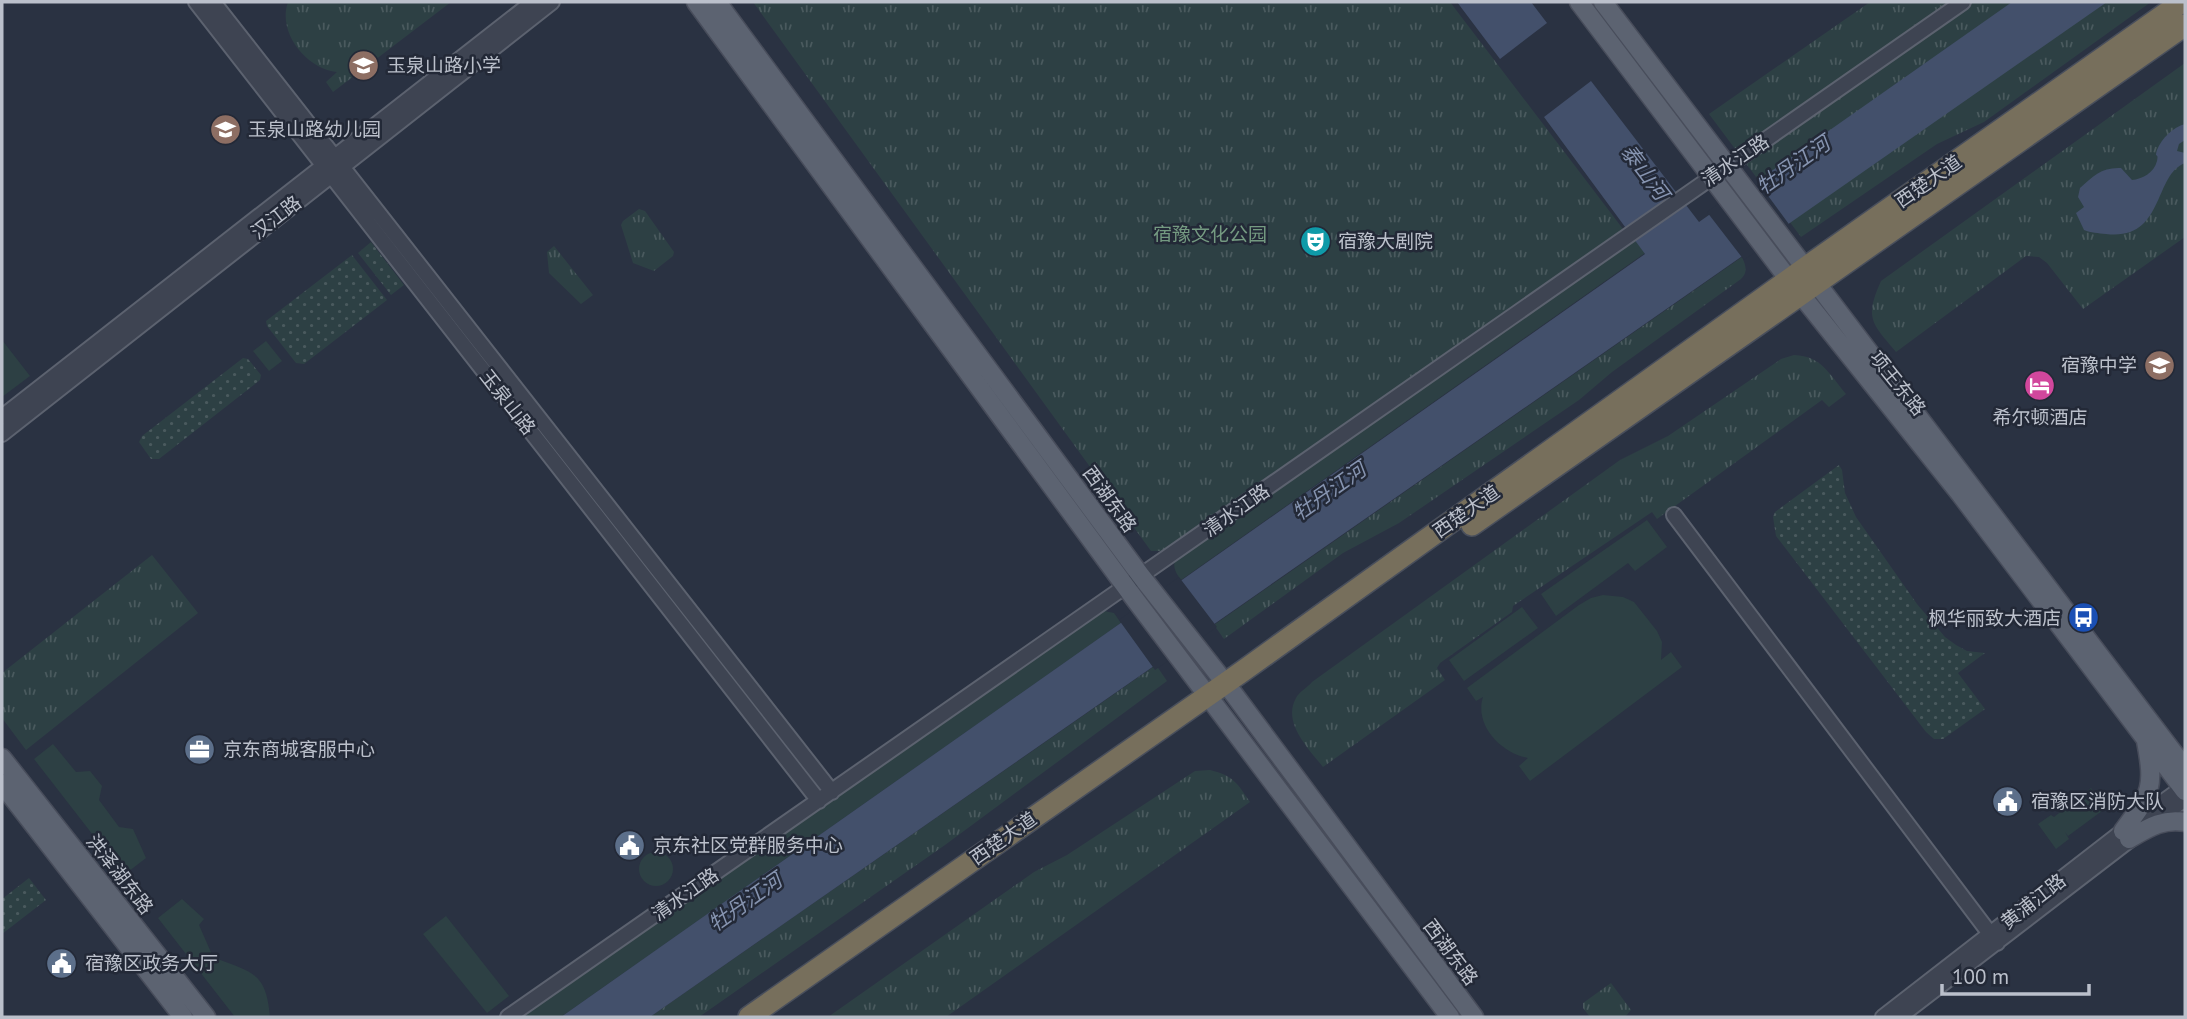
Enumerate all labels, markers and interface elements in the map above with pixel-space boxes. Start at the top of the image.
school or university icon: 玉泉山路小学 [347,48,381,82]
place label: 玉泉山路小学 [387,53,501,77]
school or university icon: 玉泉山路幼儿园 [208,112,242,146]
place label: 玉泉山路幼儿园 [248,117,381,141]
water label: 牡丹江河 [1751,128,1838,200]
street label: 清水江路 [1697,129,1773,191]
water label: 泰山河 [1615,139,1677,208]
street label: 西楚大道 [1890,149,1966,213]
street label: 汉江路 [246,190,306,244]
park label: 宿豫文化公园 [1153,222,1267,246]
theatre icon: 宿豫大剧院 [1298,224,1332,258]
place label: 宿豫大剧院 [1338,229,1433,253]
street label: 项王东路 [1865,346,1931,420]
school or university icon: 宿豫中学 [2143,348,2177,382]
place label: 宿豫中学 [2061,353,2137,377]
street label: 玉泉山路 [475,365,541,439]
hotel icon: 希尔顿酒店 [2023,369,2057,403]
place label: 希尔顿酒店 [1992,405,2088,429]
water label: 牡丹江河 [1287,454,1374,526]
street label: 西湖东路 [1078,461,1142,537]
street label: 清水江路 [1198,478,1274,542]
street label: 西楚大道 [1428,479,1504,543]
bus stop icon: 枫华丽致大酒店 [2067,601,2101,635]
place label: 枫华丽致大酒店 [1928,606,2061,630]
office icon: 京东商城客服中心 [183,732,217,766]
place label: 京东商城客服中心 [223,737,375,761]
public building icon: 宿豫区消防大队 [1991,784,2025,818]
place label: 宿豫区消防大队 [2031,789,2164,813]
street label: 西楚大道 [965,806,1041,870]
public building icon: 京东社区党群服务中心 [613,828,647,862]
street label: 洪泽湖东路 [81,829,159,919]
place label: 京东社区党群服务中心 [653,833,843,857]
street label: 清水江路 [647,862,723,926]
water label: 牡丹江河 [703,865,790,937]
street label: 黄浦江路 [1996,868,2070,934]
street label: 西湖东路 [1419,914,1483,990]
public building icon: 宿豫区政务大厅 [45,946,79,980]
place label: 宿豫区政务大厅 [85,951,218,975]
scale bar [1942,953,2089,997]
text: 100 m [1952,963,2009,990]

